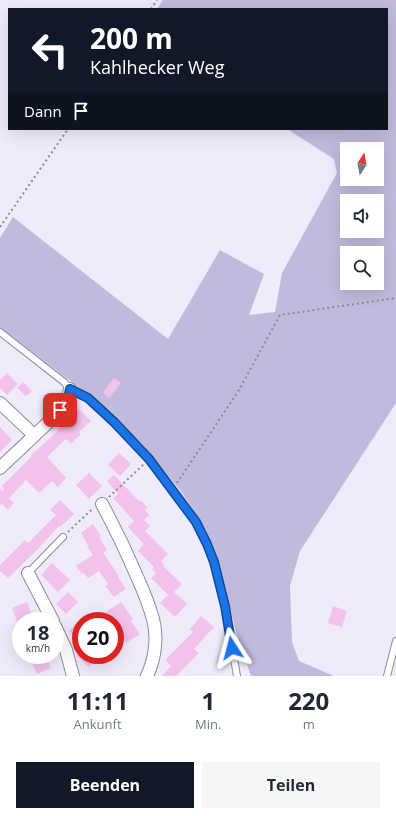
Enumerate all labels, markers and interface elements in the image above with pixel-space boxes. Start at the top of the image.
text: 200 m [90,19,173,57]
icon: left [24,24,76,76]
text: Kahlhecker Weg [90,55,224,79]
icon: arrive [70,100,92,122]
text: Dann [24,101,62,121]
north arrow [340,142,384,186]
map controls [340,142,384,290]
button: sound [340,194,384,238]
button: search [340,246,384,290]
pin [43,393,77,427]
icon: arrive [49,399,71,421]
speed limit sign: 20 [72,612,124,664]
text: 18 [27,619,49,646]
position arrow [211,627,253,669]
text: km/h [26,641,50,655]
text: 11:11 [67,684,128,717]
text: 1 [201,684,215,717]
text: 220 [288,684,329,717]
text: Ankunft [74,715,122,733]
text: Min. [195,715,221,733]
text: m [303,715,315,733]
button: Beenden [16,762,194,808]
button: Teilen [202,762,380,808]

